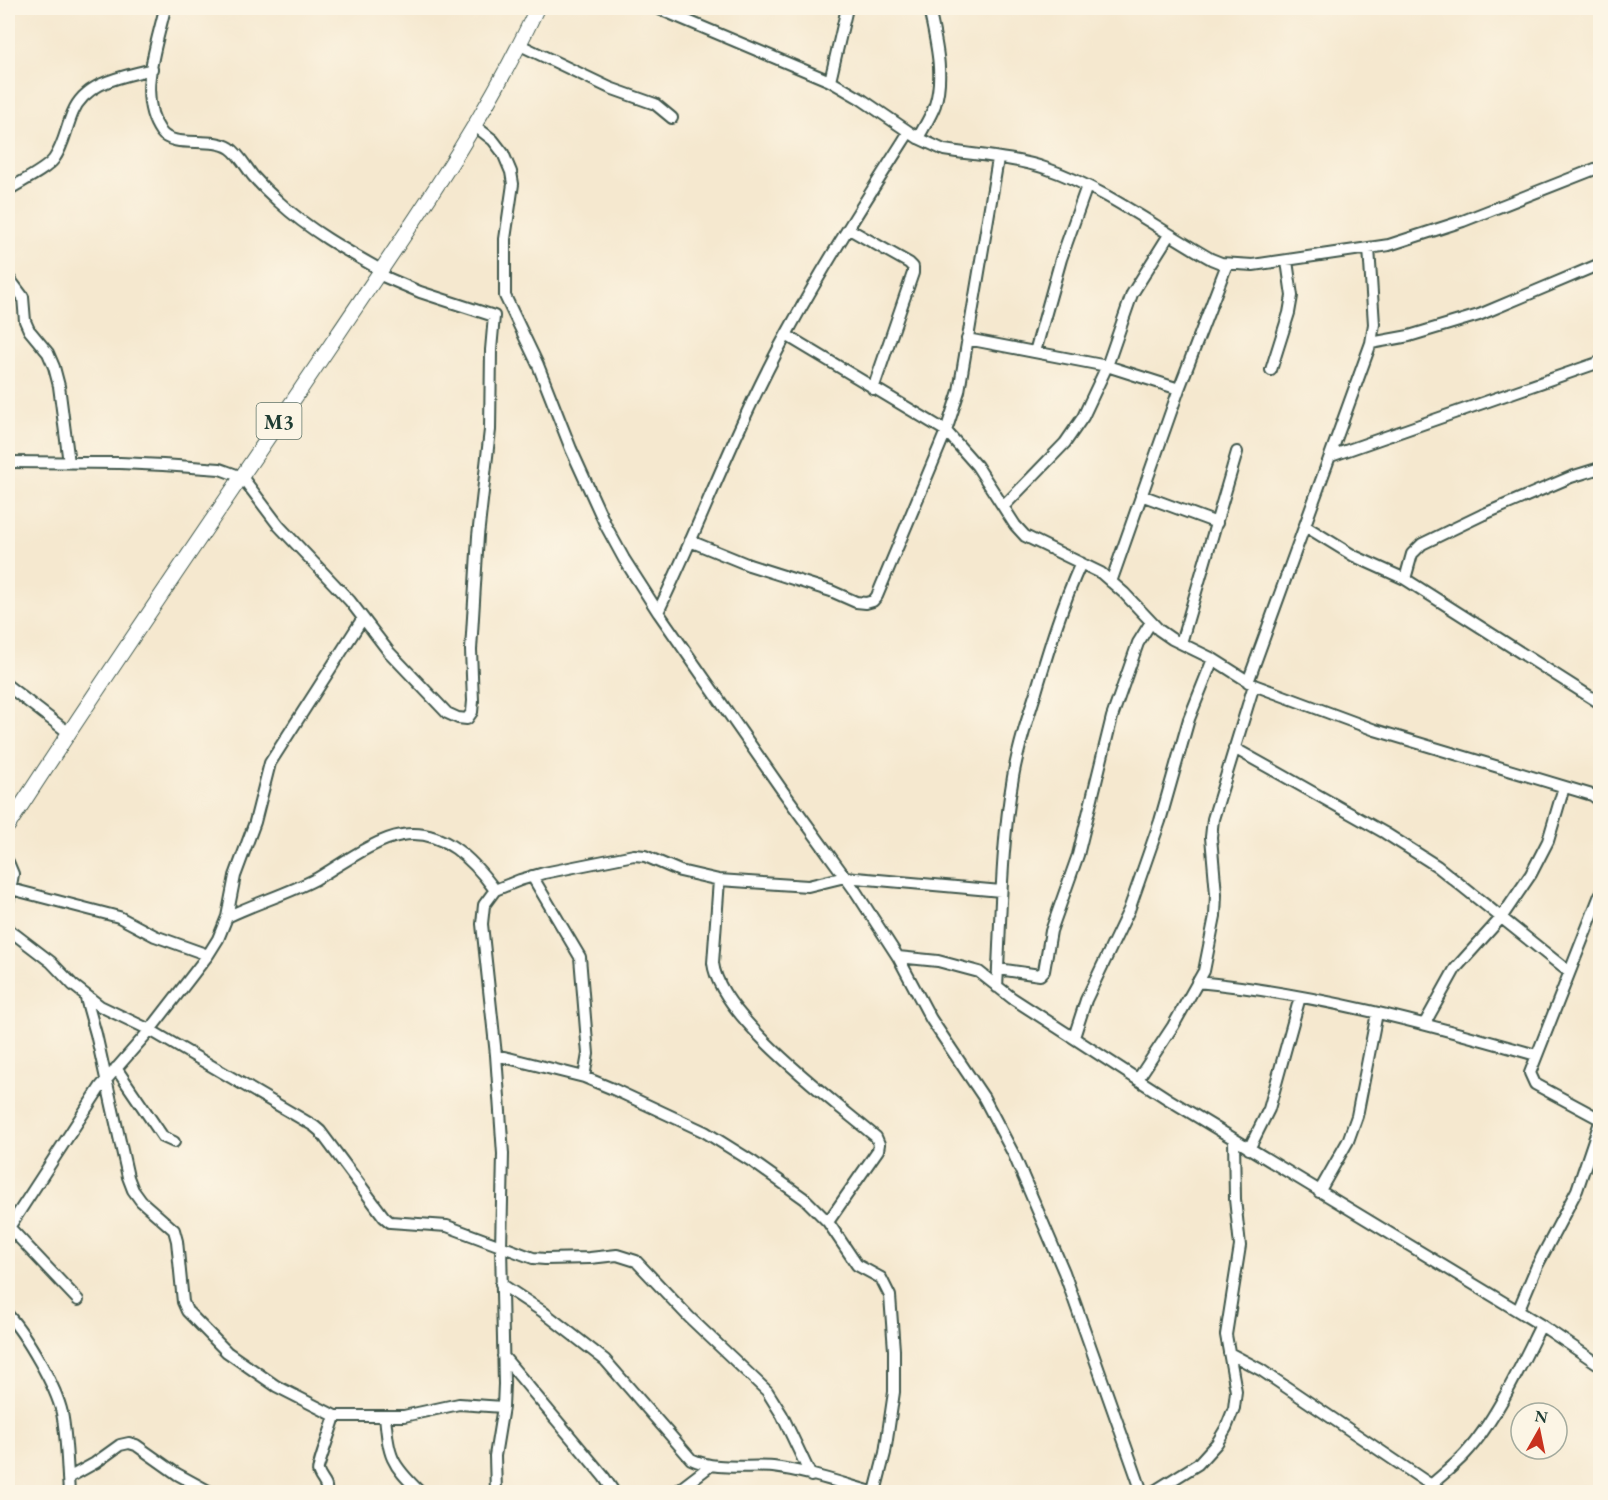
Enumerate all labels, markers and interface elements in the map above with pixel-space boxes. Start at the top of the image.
road number: M3 [256,403,302,439]
north arrow [1509,1401,1569,1461]
text: N [1533,1405,1549,1428]

